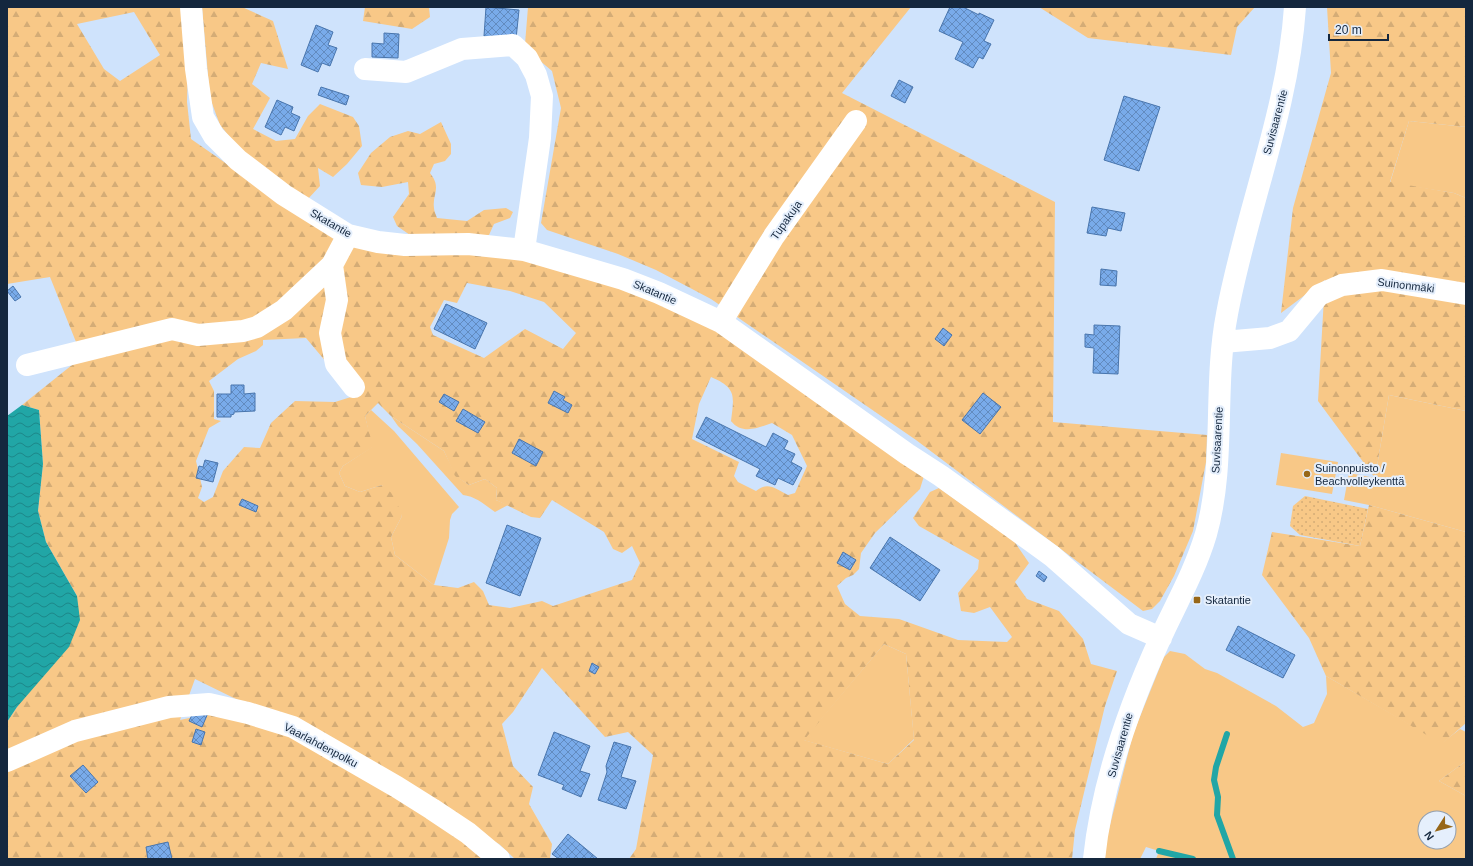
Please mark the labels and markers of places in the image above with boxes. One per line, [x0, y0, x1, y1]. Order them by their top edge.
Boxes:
place label: Suinonpuisto / Beachvolleykenttä [1315, 462, 1405, 487]
marker: Suinonpuisto / Beachvolleykenttä [1302, 469, 1312, 479]
place label: Skatantie [1205, 594, 1251, 606]
marker: Skatantie [1192, 595, 1202, 605]

